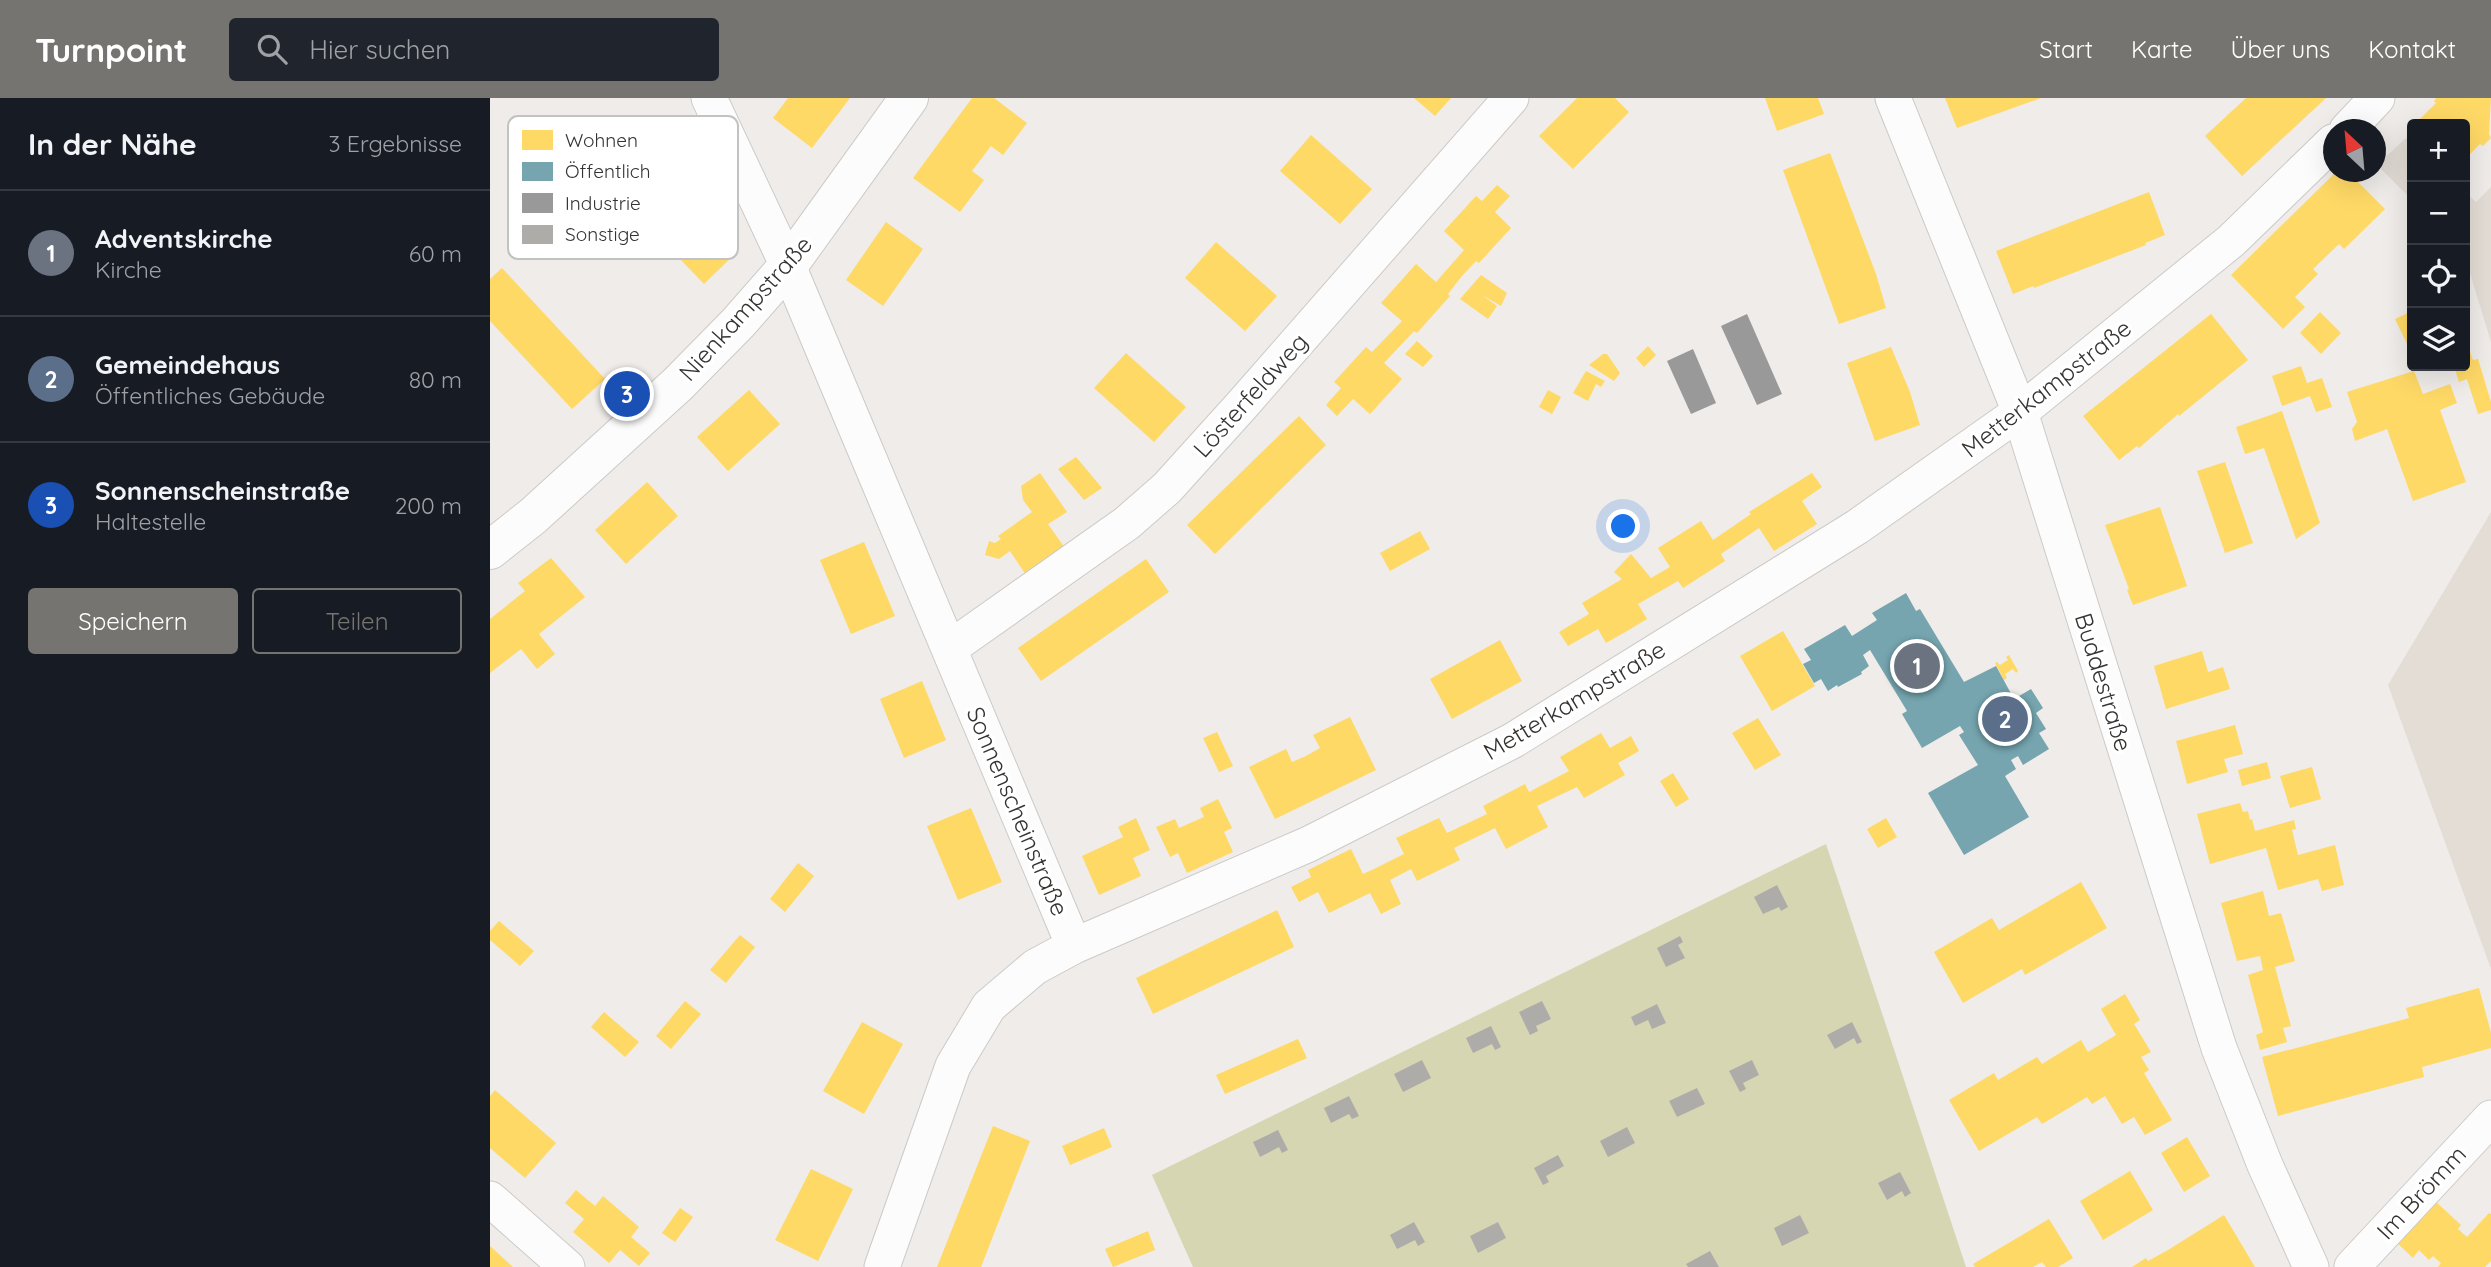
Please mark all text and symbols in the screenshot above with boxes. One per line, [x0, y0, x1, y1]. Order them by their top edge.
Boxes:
search box [229, 18, 719, 81]
text: Turnpoint [35, 29, 187, 70]
icon: search [253, 30, 291, 68]
text: Hier suchen [309, 33, 450, 66]
text: Start [2039, 34, 2093, 64]
text: Karte [2131, 34, 2192, 64]
text: Über uns [2230, 34, 2330, 64]
text: Kontakt [2368, 34, 2456, 64]
legend [508, 116, 738, 259]
north arrow [2323, 119, 2386, 182]
map controls [2407, 119, 2470, 371]
button: + [2407, 119, 2470, 182]
text: In der Nähe [28, 125, 197, 163]
text: Wohnen [565, 128, 638, 152]
text: 3 Ergebnisse [328, 129, 462, 158]
text: Öffentlich [565, 159, 650, 183]
button: − [2407, 182, 2470, 245]
text: Industrie [565, 191, 641, 215]
text: Adventskirche [95, 222, 273, 255]
text: Sonstige [565, 222, 640, 246]
street label: Nienkampstraße [672, 229, 818, 387]
text: 1 [47, 239, 55, 268]
text: 60 m [409, 239, 462, 268]
button: locate [2407, 245, 2470, 308]
text: Kirche [95, 255, 162, 284]
button: layers [2407, 308, 2470, 371]
street label: Metterkampstraße [1955, 312, 2137, 464]
street label: Lösterfeldweg [1186, 327, 1314, 463]
text: Gemeindehaus [95, 348, 280, 381]
text: 2 [44, 365, 58, 394]
text: 80 m [409, 365, 462, 394]
pin: 3 [604, 368, 650, 420]
text: Öffentliches Gebäude [95, 381, 325, 410]
text: Sonnenscheinstraße [95, 474, 350, 507]
text: 3 [45, 491, 57, 520]
text: 200 m [395, 491, 462, 520]
text: Haltestelle [95, 507, 206, 536]
your location [1606, 509, 1640, 543]
button: Speichern [28, 588, 238, 654]
button: Teilen [252, 588, 462, 654]
street label: Buddestraße [2069, 609, 2139, 755]
street label: Metterkampstraße [1478, 634, 1670, 766]
pin: 1 [1894, 640, 1940, 692]
pin: 2 [1982, 693, 2028, 745]
street label: Sonnenscheinstraße [960, 702, 1076, 920]
street label: Im Brömm [2370, 1139, 2472, 1245]

